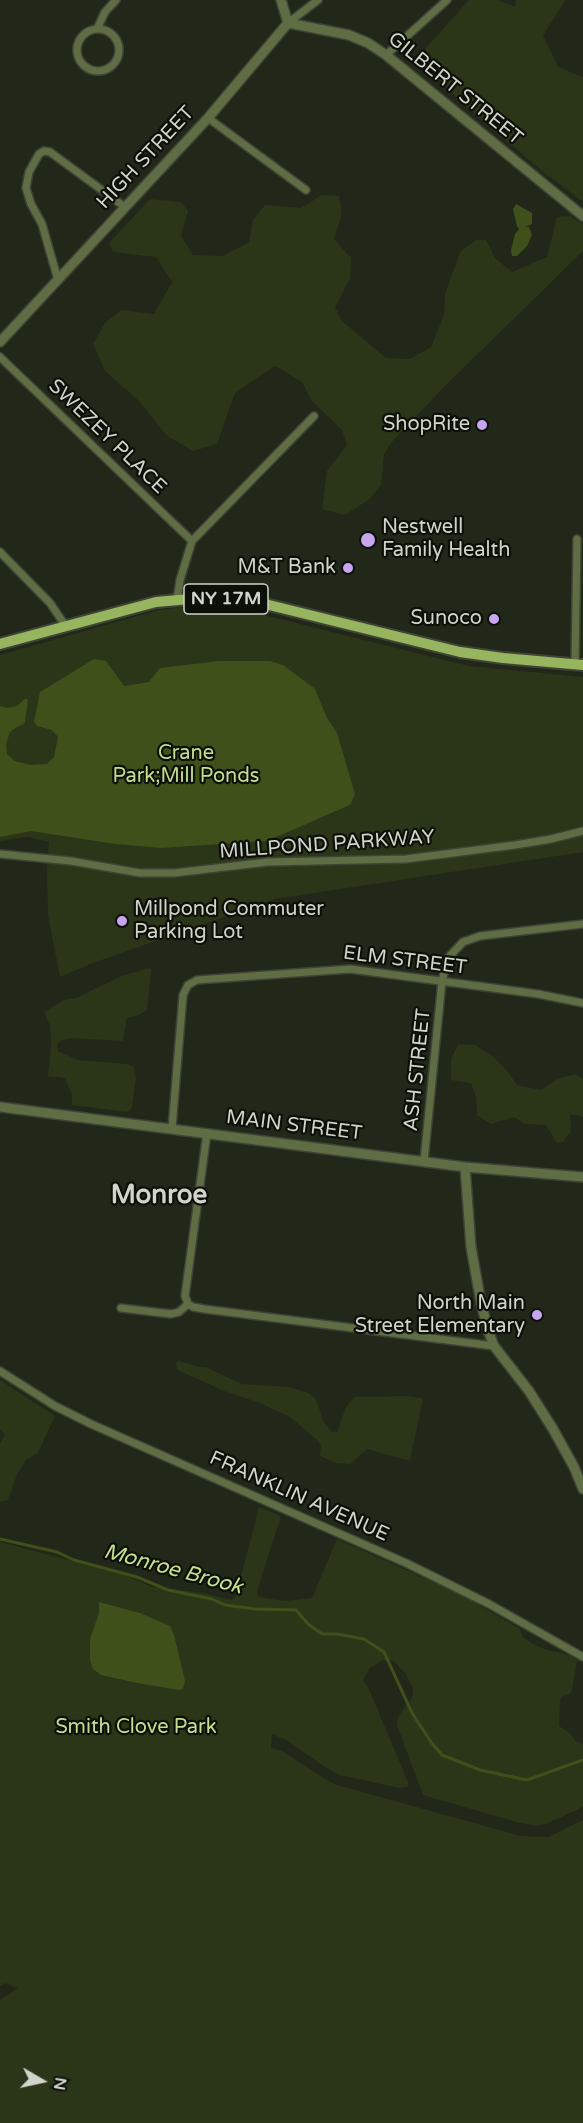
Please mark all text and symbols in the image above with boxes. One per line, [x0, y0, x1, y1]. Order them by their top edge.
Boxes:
street label: GILBERT STREET [383, 27, 527, 151]
street label: HIGH STREET [92, 102, 200, 214]
street label: SWEZEY PLACE [43, 375, 171, 499]
place label: ShopRite [383, 413, 470, 437]
marker: ShopRite [475, 418, 489, 432]
place label: Nestwell Family Health [382, 516, 510, 563]
marker: Nestwell Family Health [359, 531, 377, 549]
place label: M&T Bank [237, 556, 336, 580]
marker: M&T Bank [341, 561, 355, 575]
road number: NY 17M [184, 584, 268, 614]
place label: Sunoco [411, 607, 482, 631]
marker: Sunoco [487, 612, 501, 626]
park label: Crane Park;Mill Ponds [113, 742, 259, 789]
street label: MILLPOND PARKWAY [218, 826, 436, 864]
place label: Millpond Commuter Parking Lot [134, 898, 324, 945]
marker: Millpond Commuter Parking Lot [115, 914, 129, 928]
street label: ELM STREET [342, 942, 468, 980]
street label: ASH STREET [400, 1007, 436, 1133]
street label: MAIN STREET [225, 1106, 363, 1146]
district label: Monroe [111, 1180, 207, 1212]
place label: North Main Street Elementary [355, 1292, 525, 1339]
marker: North Main Street Elementary [530, 1308, 544, 1322]
street label: FRANKLIN AVENUE [206, 1447, 392, 1547]
water label: Monroe Brook [101, 1539, 245, 1601]
park label: Smith Clove Park [55, 1716, 217, 1740]
north arrow [12, 2051, 72, 2111]
text: N [49, 2076, 71, 2092]

